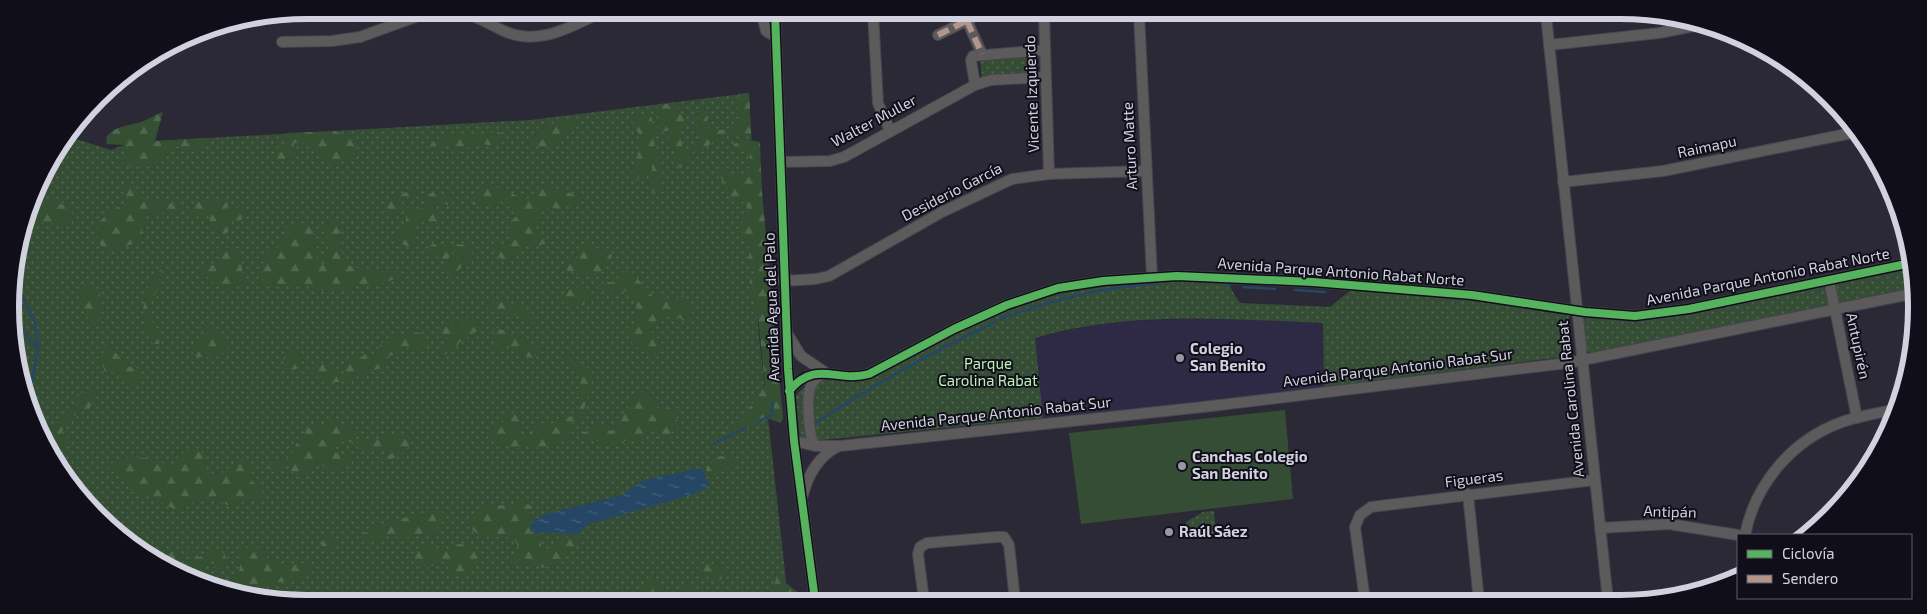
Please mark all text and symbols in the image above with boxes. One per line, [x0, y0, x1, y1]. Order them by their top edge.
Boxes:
street label: Vicente Izquierdo [1020, 35, 1042, 153]
street label: Walter Muller [828, 90, 919, 150]
street label: Arturo Matte [1118, 102, 1140, 191]
street label: Raimapu [1676, 131, 1738, 161]
street label: Desiderio García [898, 158, 1005, 224]
street label: Avenida Agua del Palo [759, 232, 783, 382]
street label: Avenida Parque Antonio Rabat Norte [1645, 244, 1891, 308]
street label: Avenida Parque Antonio Rabat Norte [1217, 253, 1465, 289]
street label: Antupirén [1843, 311, 1875, 381]
street label: Avenida Carolina Rabat [1553, 320, 1587, 478]
place label: Colegio San Benito [1190, 339, 1266, 374]
street label: Avenida Parque Antonio Rabat Sur [1282, 344, 1514, 390]
marker: Colegio San Benito [1174, 352, 1186, 364]
park label: Parque Carolina Rabat [938, 354, 1038, 389]
street label: Avenida Parque Antonio Rabat Sur [880, 392, 1112, 434]
place label: Canchas Colegio San Benito [1192, 447, 1308, 482]
marker: Canchas Colegio San Benito [1176, 460, 1188, 472]
street label: Figueras [1444, 466, 1504, 491]
street label: Antipán [1643, 501, 1697, 521]
place label: Raúl Sáez [1179, 522, 1248, 540]
marker: Raúl Sáez [1163, 526, 1175, 538]
legend [1737, 534, 1912, 599]
text: Ciclovía [1782, 544, 1834, 562]
text: Sendero [1782, 569, 1838, 587]

